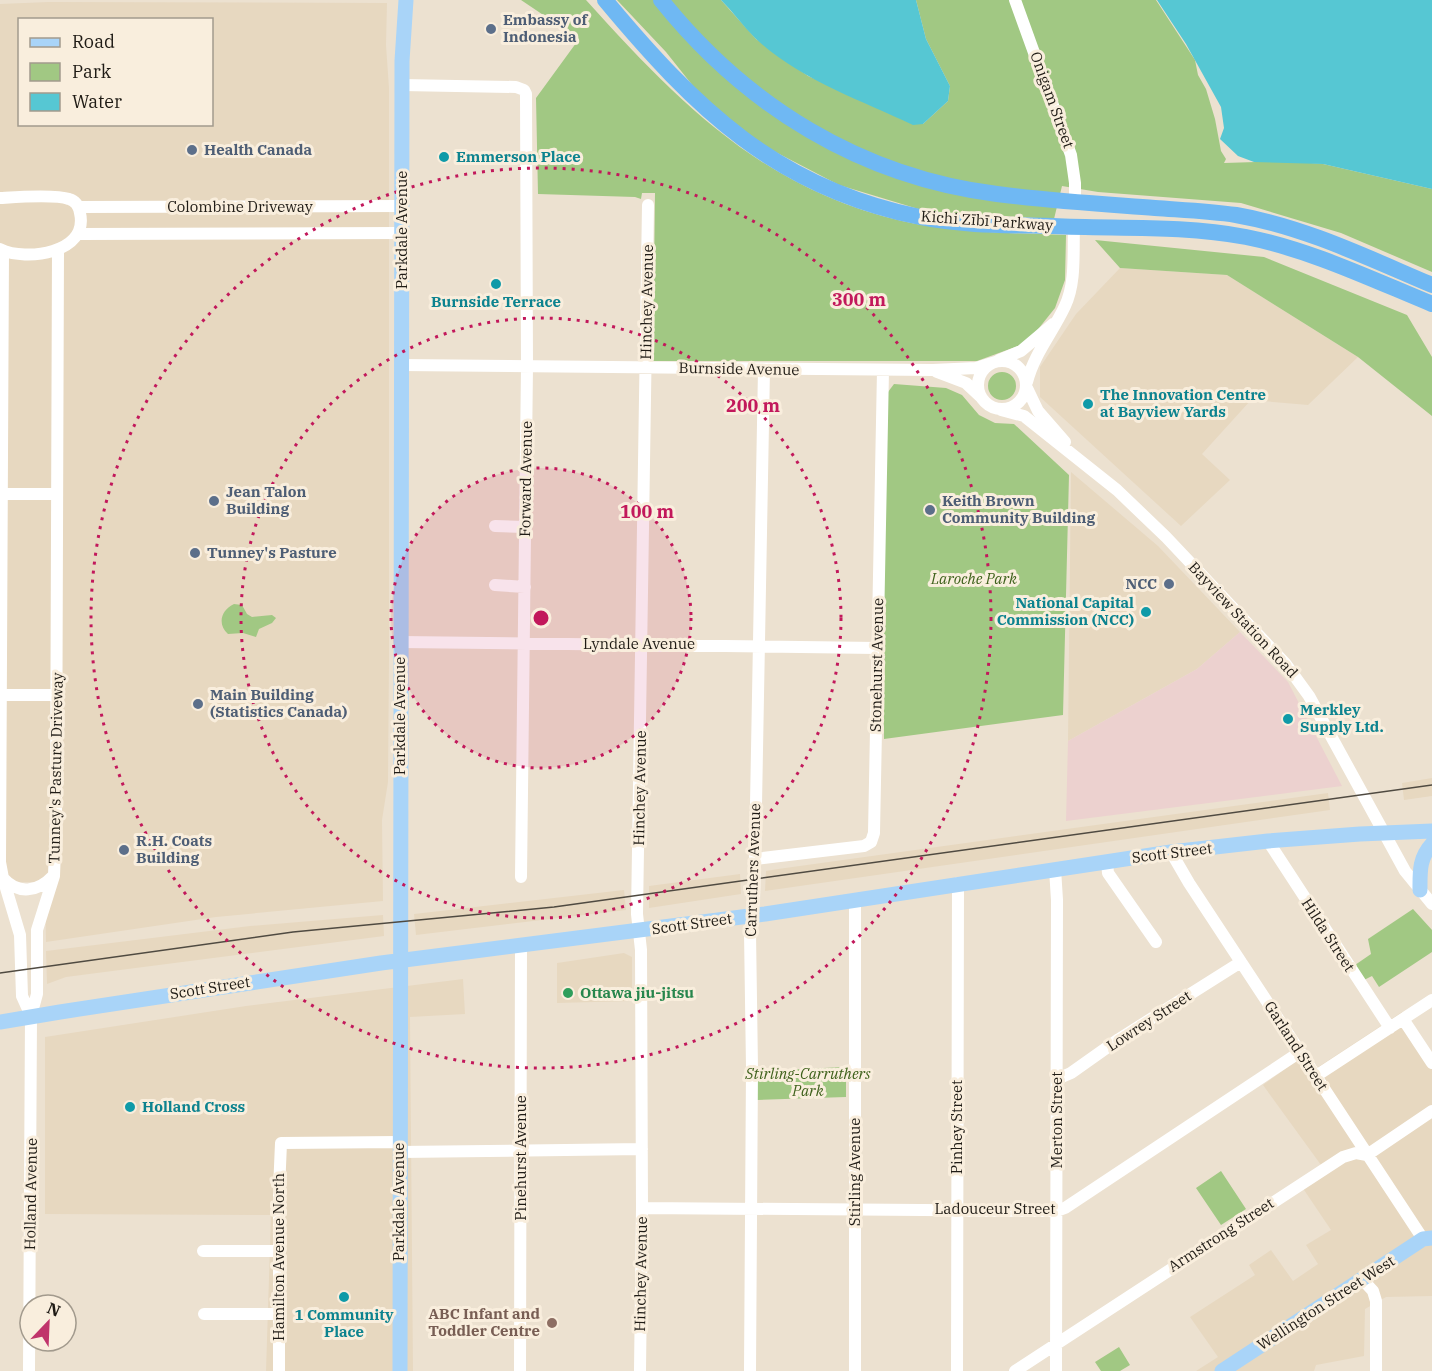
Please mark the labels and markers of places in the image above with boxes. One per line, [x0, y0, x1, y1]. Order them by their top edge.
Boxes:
place label: Embassy of Indonesia [503, 10, 588, 46]
marker: Embassy of Indonesia [484, 22, 498, 36]
place label: Health Canada [204, 140, 312, 159]
marker: Health Canada [185, 143, 199, 157]
place label: Emmerson Place [456, 147, 581, 166]
marker: Emmerson Place [437, 150, 451, 164]
marker: Burnside Terrace [489, 277, 503, 291]
place label: Burnside Terrace [431, 292, 561, 311]
place label: The Innovation Centre at Bayview Yards [1100, 385, 1266, 421]
marker: The Innovation Centre at Bayview Yards [1081, 397, 1095, 411]
place label: Jean Talon Building [226, 482, 306, 518]
place label: Keith Brown Community Building [942, 491, 1096, 527]
marker: Jean Talon Building [207, 494, 221, 508]
marker: Keith Brown Community Building [923, 503, 937, 517]
place label: Tunney's Pasture [207, 543, 337, 562]
marker: Tunney's Pasture [188, 546, 202, 560]
place label: NCC [1125, 574, 1157, 593]
marker: NCC [1162, 577, 1176, 591]
place label: National Capital Commission (NCC) [997, 593, 1134, 629]
marker: National Capital Commission (NCC) [1139, 605, 1153, 619]
centre of rings [531, 608, 551, 628]
place label: Main Building (Statistics Canada) [210, 685, 347, 721]
marker: Main Building (Statistics Canada) [191, 697, 205, 711]
place label: Merkley Supply Ltd. [1300, 700, 1384, 736]
marker: Merkley Supply Ltd. [1281, 712, 1295, 726]
place label: R.H. Coats Building [136, 831, 212, 867]
marker: R.H. Coats Building [117, 843, 131, 857]
place label: Ottawa jiu-jitsu [580, 983, 694, 1002]
marker: Ottawa jiu-jitsu [561, 986, 575, 1000]
place label: Holland Cross [142, 1097, 245, 1116]
marker: Holland Cross [123, 1100, 137, 1114]
marker: 1 Community Place [337, 1290, 351, 1304]
place label: ABC Infant and Toddler Centre [428, 1304, 541, 1340]
place label: 1 Community Place [294, 1305, 394, 1341]
marker: ABC Infant and Toddler Centre [545, 1316, 559, 1330]

